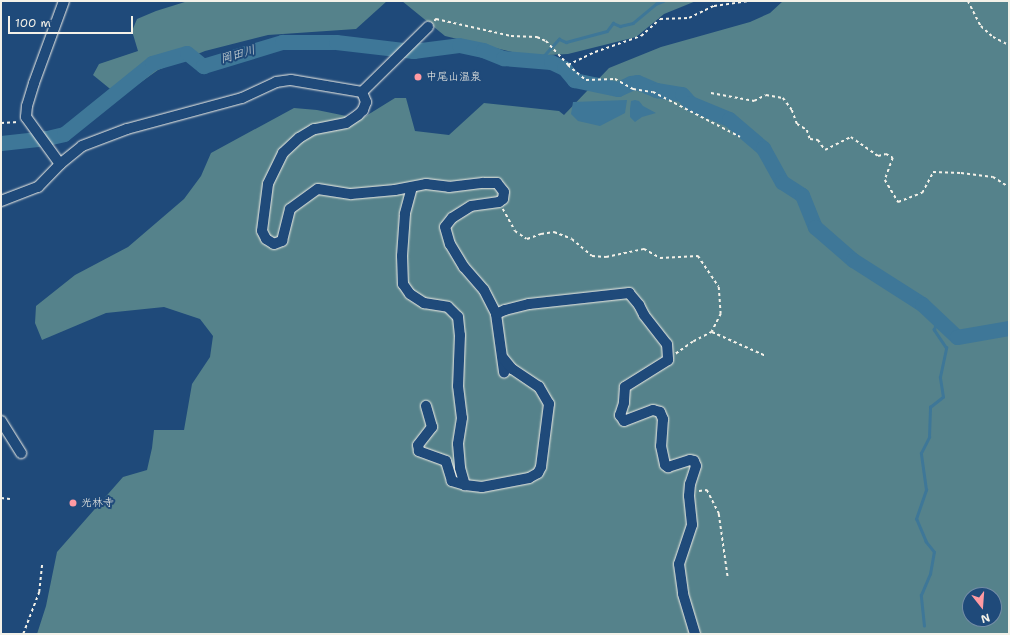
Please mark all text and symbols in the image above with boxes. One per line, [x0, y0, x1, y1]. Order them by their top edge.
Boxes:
scale bar [10, 8, 135, 34]
text: 100 m [15, 15, 51, 31]
water label: 岡田川 [219, 43, 257, 67]
place label: 中尾山温泉 [426, 70, 481, 84]
marker: 中尾山温泉 [413, 72, 423, 82]
place label: 光林寺 [81, 496, 114, 510]
marker: 光林寺 [68, 498, 78, 508]
north arrow [962, 587, 1002, 627]
text: N [979, 610, 992, 626]

